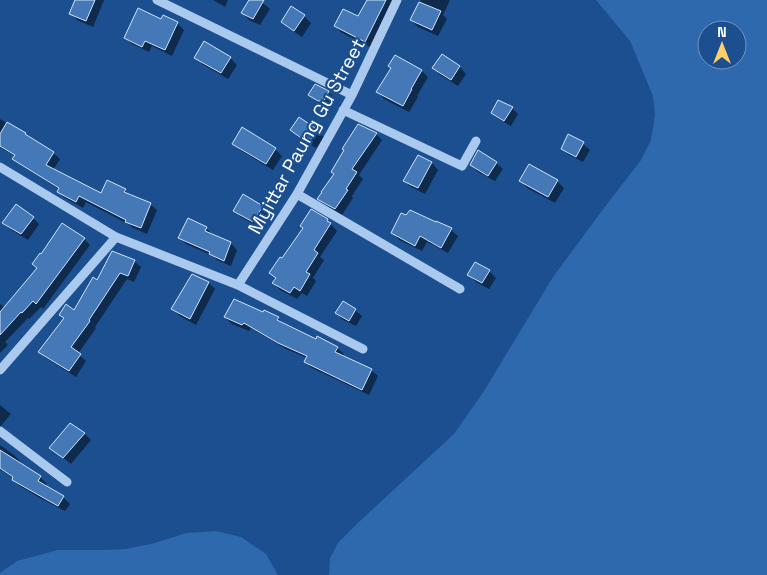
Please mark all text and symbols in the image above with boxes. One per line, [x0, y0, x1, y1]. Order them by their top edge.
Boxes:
north arrow [697, 20, 747, 70]
text: N [717, 23, 727, 41]
street label: Myittar Paung Gu Street [242, 34, 371, 238]

